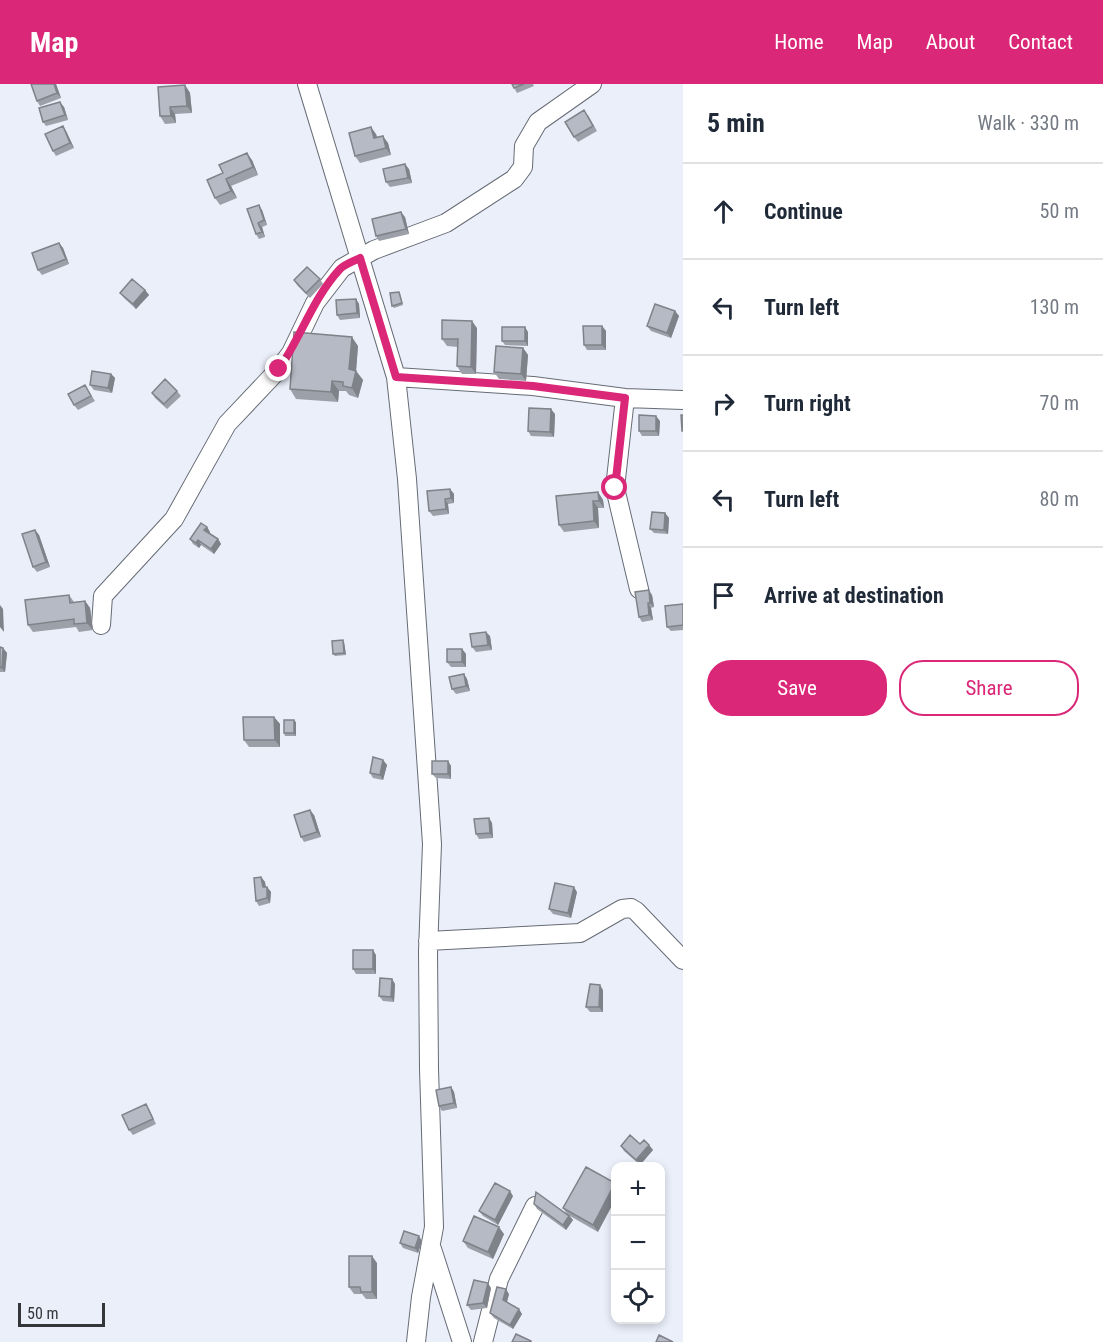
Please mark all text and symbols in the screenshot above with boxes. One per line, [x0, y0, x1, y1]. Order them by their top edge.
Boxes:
text: Map [30, 26, 78, 59]
text: Home [774, 30, 824, 54]
text: Map [857, 30, 893, 54]
text: About [926, 30, 975, 54]
text: Contact [1008, 30, 1073, 54]
text: 5 min [707, 108, 765, 138]
text: Walk · 330 m [978, 111, 1079, 135]
icon: ahead [707, 195, 740, 228]
text: Continue [764, 199, 843, 224]
text: 50 m [1040, 199, 1079, 223]
icon: left [707, 291, 740, 324]
text: Turn left [764, 295, 839, 320]
text: 130 m [1030, 295, 1079, 319]
route end [265, 355, 291, 381]
icon: right [707, 387, 740, 420]
text: Turn right [764, 391, 851, 416]
text: 70 m [1040, 391, 1079, 415]
route start [601, 474, 627, 500]
icon: left [707, 483, 740, 516]
text: Turn left [764, 487, 839, 512]
text: 80 m [1040, 487, 1079, 511]
icon: arrive [707, 579, 740, 612]
text: Arrive at destination [764, 583, 944, 608]
button: Save [707, 660, 887, 716]
button: Share [899, 660, 1079, 716]
map controls [611, 1162, 665, 1324]
button: + [611, 1162, 665, 1216]
button: − [611, 1216, 665, 1270]
button: locate [611, 1270, 665, 1324]
scale bar [18, 1300, 105, 1328]
text: 50 m [27, 1304, 59, 1323]

